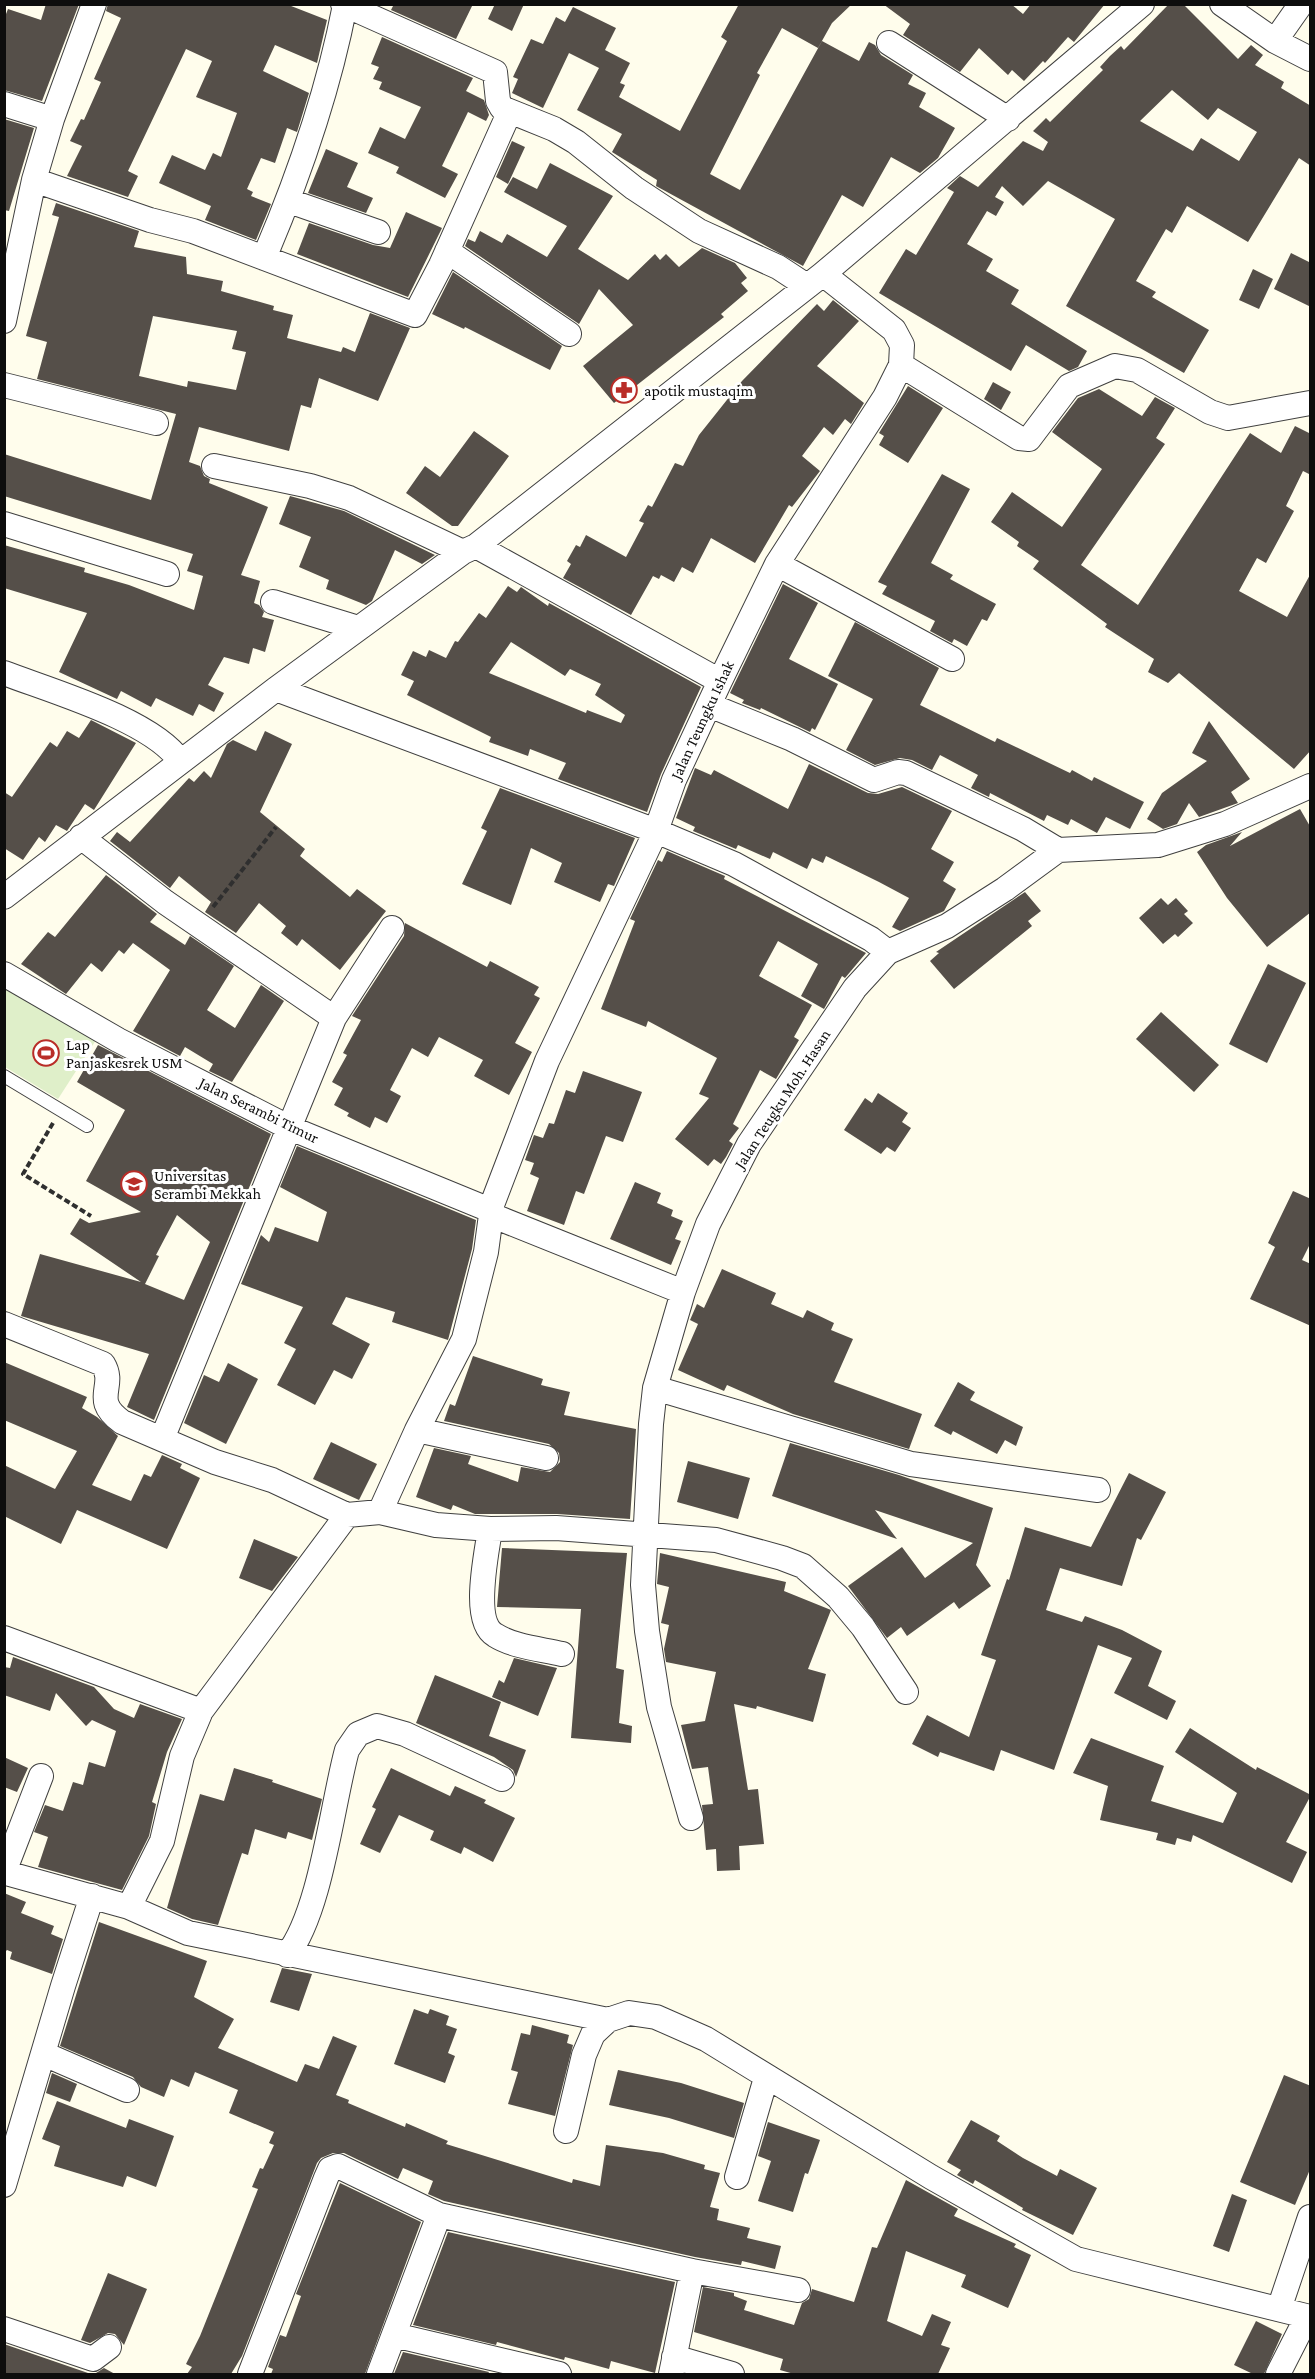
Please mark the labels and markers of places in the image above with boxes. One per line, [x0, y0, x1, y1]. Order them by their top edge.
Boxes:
pharmacy icon: apotik mustaqim [609, 375, 639, 405]
place label: apotik mustaqim [644, 382, 753, 400]
place label: Lap Panjaskesrek USM [66, 1036, 182, 1072]
sports icon: Lap Panjaskesrek USM [31, 1038, 61, 1068]
place label: Universitas Serambi Mekkah [154, 1167, 261, 1202]
school or university icon: Universitas Serambi Mekkah [119, 1169, 149, 1199]

